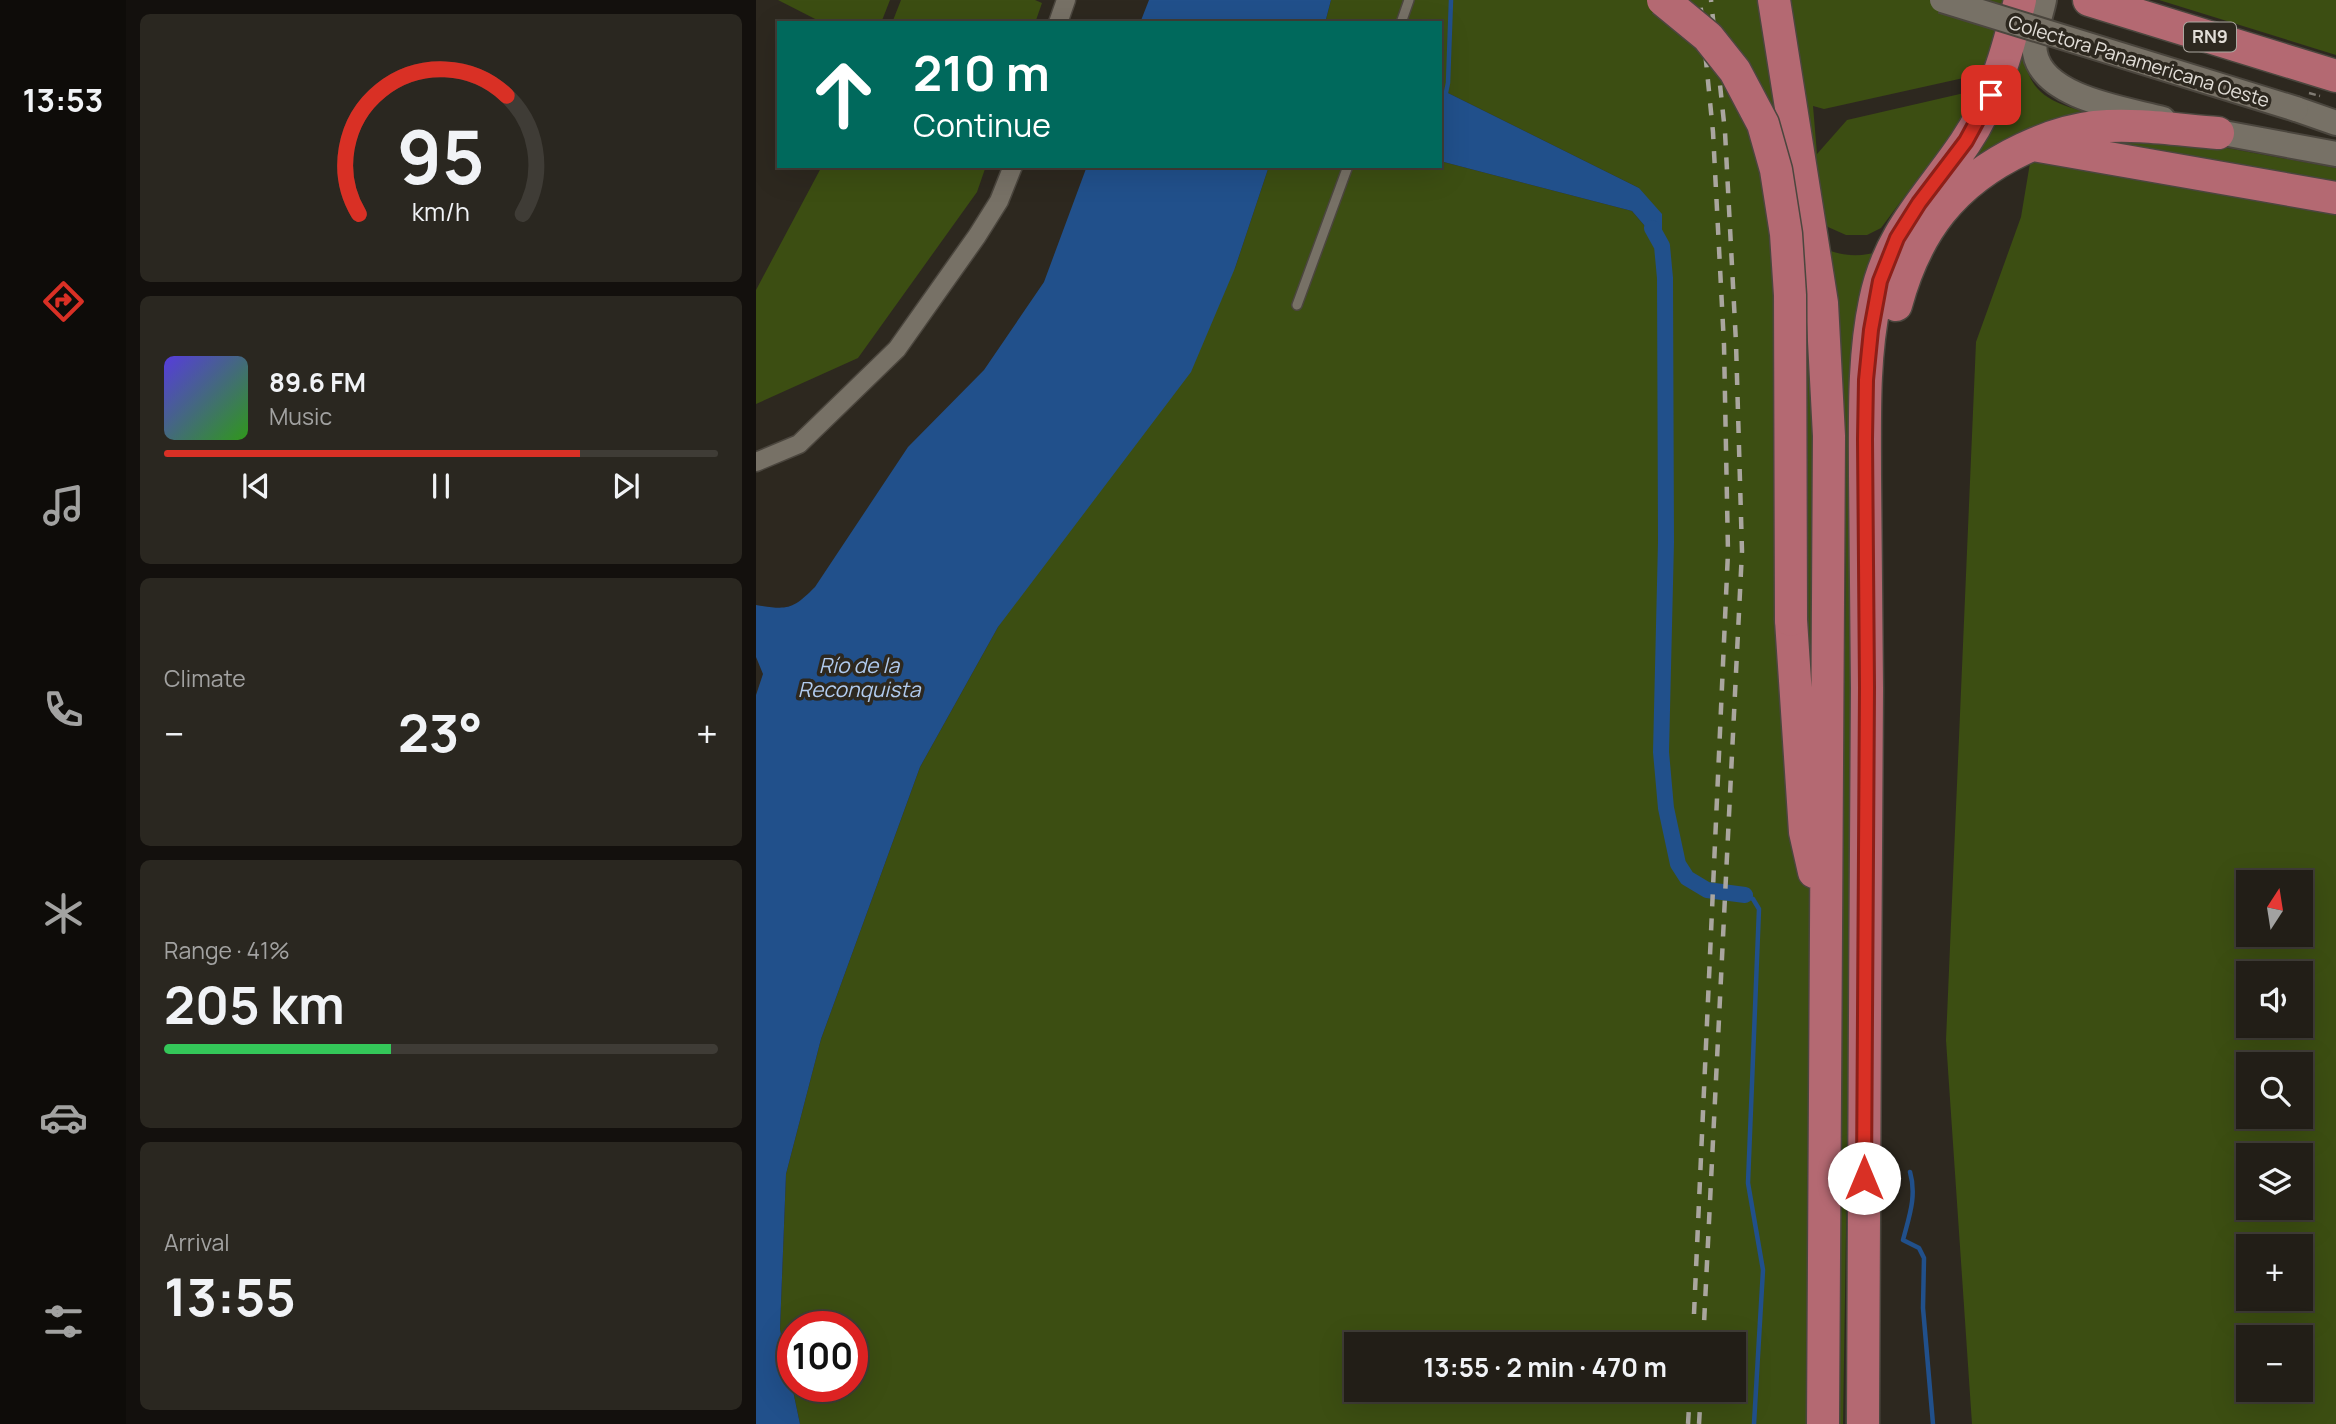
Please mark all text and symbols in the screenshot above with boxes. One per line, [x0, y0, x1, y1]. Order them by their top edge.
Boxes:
street label: Colectora Panamericana Oeste [2005, 9, 2273, 113]
road number: RN9 [2184, 22, 2236, 52]
text: 210 m [913, 39, 1050, 106]
icon: ahead [798, 49, 889, 140]
pin [1961, 65, 2021, 125]
icon: arrive [1972, 76, 2010, 114]
text: 13:53 [23, 78, 103, 122]
text: Continue [913, 103, 1051, 147]
text: 95 [397, 106, 485, 206]
text: km/h [412, 194, 470, 229]
icon: directions [39, 277, 88, 326]
text: 89.6 FM [269, 364, 366, 400]
text: Music [269, 400, 332, 432]
icon: previous [237, 467, 275, 505]
icon: pause [422, 467, 460, 505]
icon: next [607, 467, 645, 505]
icon: music [39, 481, 88, 530]
water label: Río de la Reconquista [798, 651, 922, 703]
text: Climate [164, 662, 246, 694]
icon: phone [39, 685, 88, 734]
text: 23° [398, 697, 483, 768]
text: − [164, 707, 185, 759]
text: + [696, 707, 718, 759]
north arrow [2236, 870, 2314, 947]
map controls [2236, 870, 2313, 1402]
icon: climate [39, 889, 88, 938]
text: Range · 41% [164, 934, 290, 966]
button: sound [2236, 961, 2313, 1038]
text: 205 km [164, 969, 345, 1040]
button: search [2236, 1052, 2313, 1129]
icon: car [39, 1093, 88, 1142]
position arrow [1827, 1141, 1901, 1215]
button: layers [2236, 1143, 2313, 1220]
text: Arrival [164, 1226, 230, 1258]
button: + [2236, 1234, 2313, 1311]
text: 13:55 [164, 1261, 296, 1332]
icon: filters [39, 1297, 88, 1346]
speed limit sign: 100 [777, 1311, 868, 1402]
button: − [2236, 1325, 2313, 1402]
text: 13:55 · 2 min · 470 m [1423, 1349, 1667, 1385]

